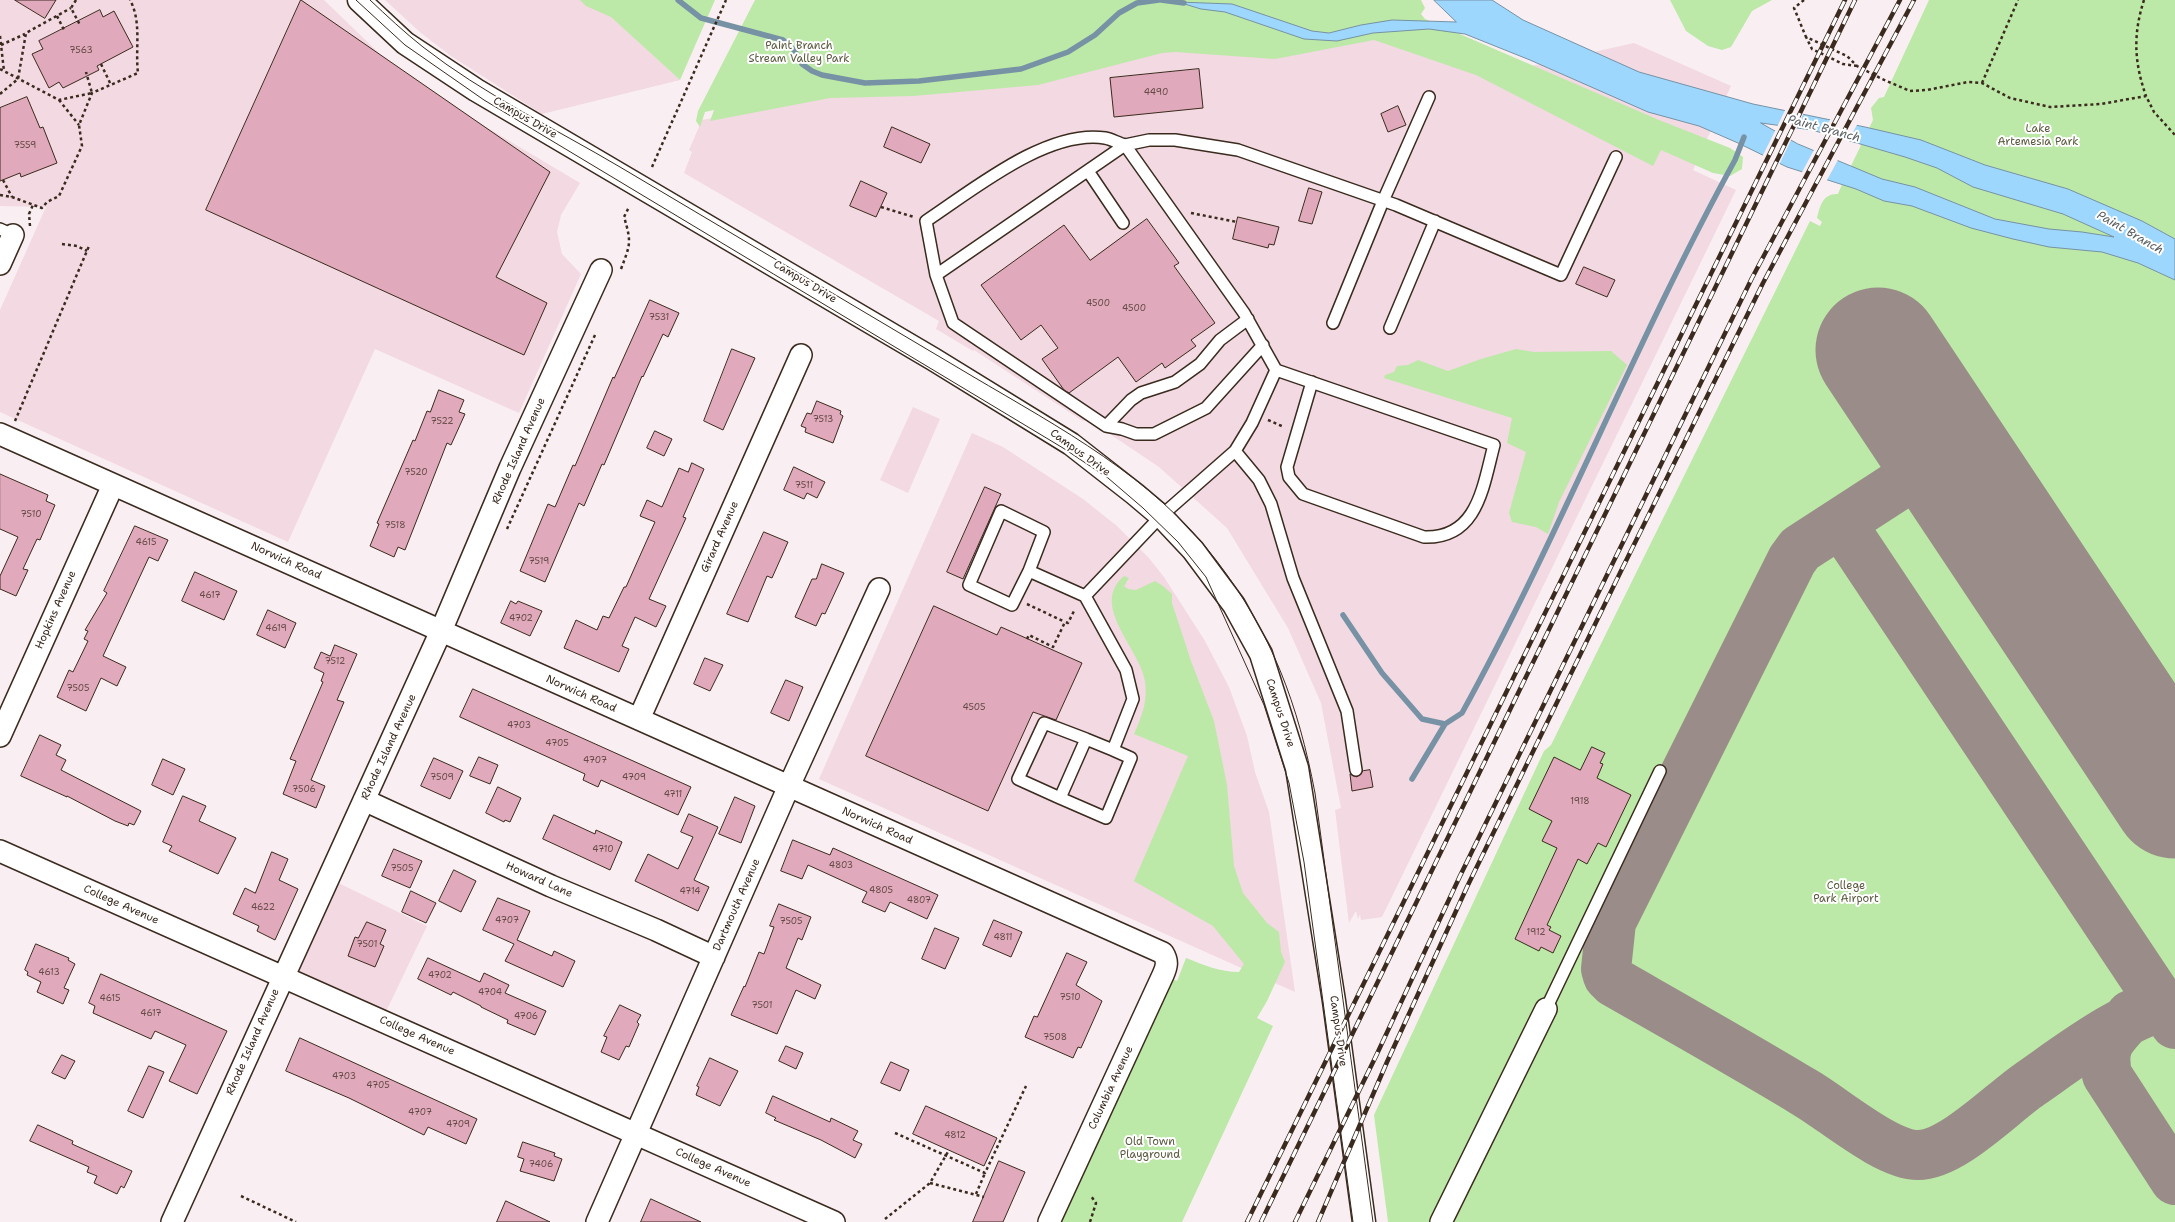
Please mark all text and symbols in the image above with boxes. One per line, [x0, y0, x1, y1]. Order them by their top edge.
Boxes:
park label: Paint Branch Stream Valley Park [748, 39, 850, 65]
house number: 7563 [69, 46, 93, 56]
house number: 4490 [1144, 88, 1168, 98]
street label: Campus Drive [491, 94, 559, 142]
water label: Paint Branch [1786, 112, 1862, 146]
park label: Lake Artemesia Park [1997, 122, 2079, 148]
house number: 7559 [14, 141, 36, 151]
water label: Paint Branch [2094, 208, 2166, 258]
street label: Campus Drive [771, 258, 839, 306]
house number: 4500 [1086, 299, 1110, 309]
house number: 4500 [1122, 304, 1146, 314]
house number: 7531 [649, 313, 669, 323]
street label: Rhode Island Avenue [490, 396, 548, 506]
house number: 7513 [813, 415, 833, 425]
house number: 7522 [430, 417, 454, 427]
street label: Campus Drive [1047, 427, 1113, 479]
house number: 7520 [404, 468, 428, 478]
house number: 7511 [795, 481, 813, 491]
street label: Girard Avenue [698, 499, 742, 575]
house number: 7510 [21, 510, 41, 520]
house number: 7518 [384, 521, 406, 531]
house number: 4615 [136, 538, 156, 548]
street label: Norwich Road [249, 540, 323, 582]
house number: 7519 [529, 557, 549, 567]
street label: Hopkins Avenue [33, 569, 79, 651]
house number: 4617 [199, 591, 221, 601]
house number: 4702 [509, 614, 533, 624]
house number: 4619 [265, 624, 287, 634]
house number: 7512 [325, 657, 345, 667]
street label: Norwich Road [544, 673, 618, 715]
street label: Campus Drive [1263, 677, 1297, 749]
house number: 7505 [66, 684, 90, 694]
street label: Rhode Island Avenue [359, 692, 419, 802]
house number: 4505 [962, 703, 986, 713]
house number: 4703 [507, 721, 531, 731]
house number: 4705 [545, 739, 569, 749]
house number: 4707 [583, 756, 607, 766]
house number: 7509 [430, 773, 454, 783]
house number: 4709 [622, 773, 646, 783]
house number: 7506 [292, 785, 316, 795]
house number: 4711 [664, 790, 682, 800]
house number: 1918 [1570, 797, 1590, 807]
street label: Norwich Road [840, 805, 914, 847]
house number: 4710 [592, 845, 614, 855]
street label: Dartmouth Avenue [711, 857, 763, 953]
street label: Howard Lane [504, 859, 574, 901]
house number: 4803 [829, 861, 853, 871]
house number: 7505 [390, 864, 414, 874]
park label: College Park Airport [1813, 879, 1879, 905]
street label: College Avenue [81, 882, 161, 928]
house number: 4805 [869, 886, 893, 896]
house number: 4714 [679, 887, 701, 897]
house number: 4807 [907, 896, 931, 906]
house number: 4622 [251, 903, 275, 913]
house number: 4707 [495, 916, 519, 926]
house number: 7505 [779, 917, 803, 927]
house number: 1912 [1526, 928, 1546, 938]
house number: 4811 [993, 933, 1013, 943]
house number: 7501 [356, 940, 378, 950]
house number: 4613 [38, 968, 60, 978]
house number: 4702 [428, 971, 452, 981]
street label: Rhode Island Avenue [224, 987, 282, 1097]
house number: 4704 [478, 988, 502, 998]
house number: 7510 [1060, 993, 1080, 1003]
house number: 4615 [100, 994, 120, 1004]
street label: Campus Drive [1326, 995, 1350, 1067]
house number: 7501 [751, 1001, 773, 1011]
house number: 4617 [140, 1009, 162, 1019]
house number: 4706 [514, 1012, 538, 1022]
street label: College Avenue [377, 1013, 457, 1059]
house number: 7508 [1043, 1033, 1067, 1043]
street label: Columbia Avenue [1086, 1044, 1136, 1132]
house number: 4703 [332, 1072, 356, 1082]
house number: 4705 [366, 1081, 390, 1091]
house number: 4707 [408, 1108, 432, 1118]
house number: 4709 [446, 1120, 470, 1130]
house number: 4812 [944, 1131, 966, 1141]
park label: Old Town Playground [1120, 1135, 1180, 1161]
street label: College Avenue [673, 1145, 753, 1191]
house number: 7406 [529, 1160, 553, 1170]

